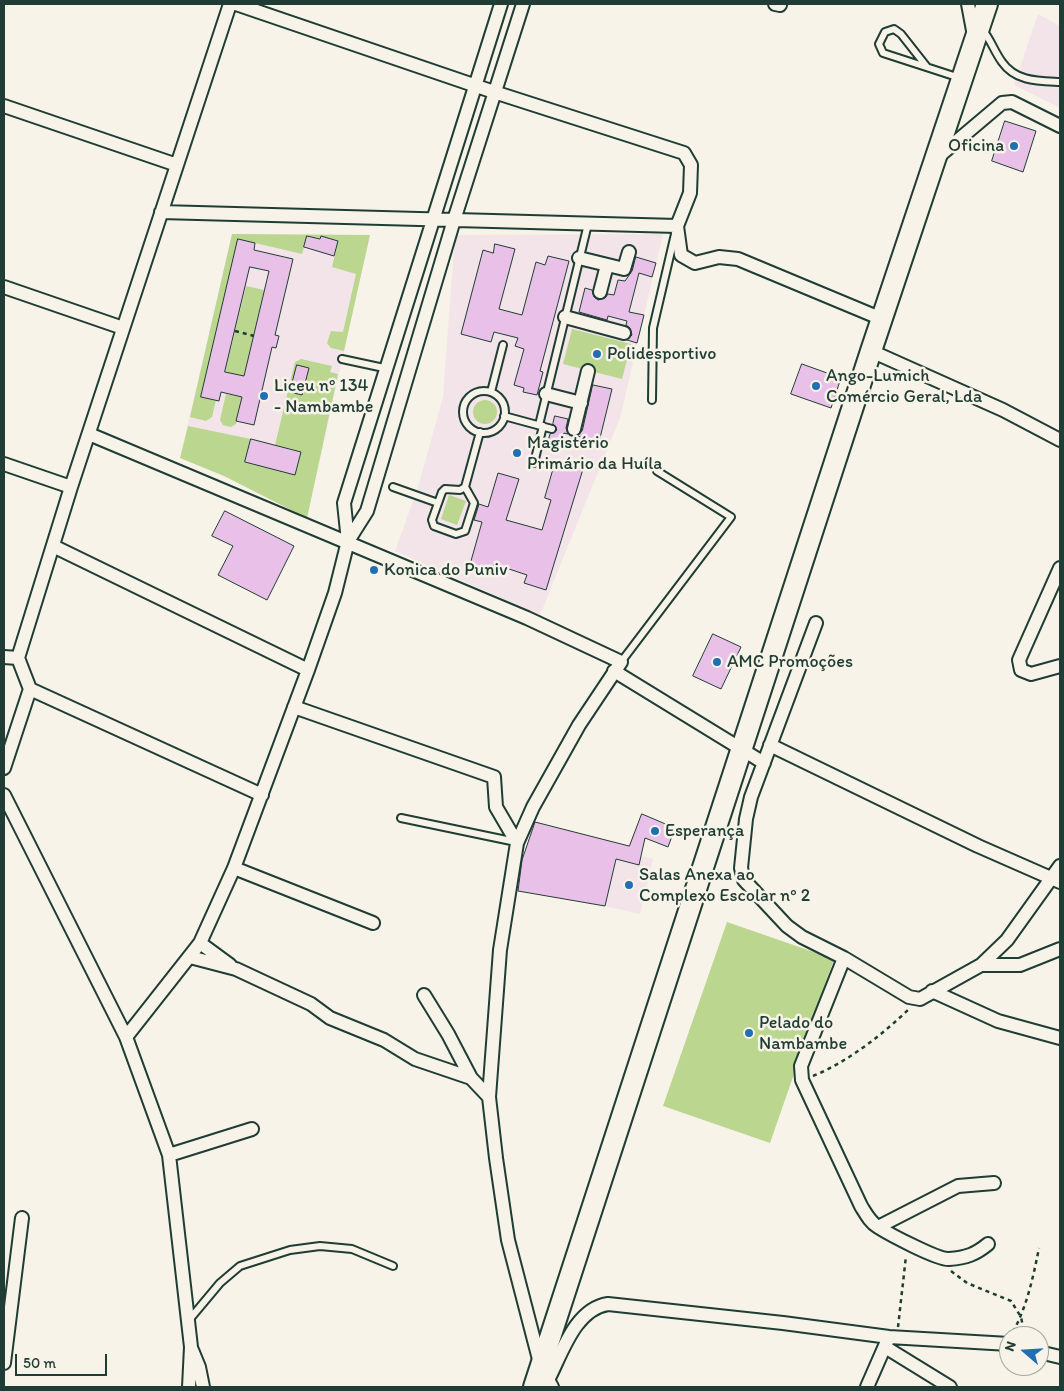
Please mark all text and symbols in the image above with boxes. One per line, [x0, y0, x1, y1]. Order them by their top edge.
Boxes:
place label: Oficina [948, 135, 1004, 157]
marker: Oficina [1008, 140, 1020, 152]
place label: Polidesportivo [607, 343, 716, 365]
marker: Polidesportivo [591, 348, 603, 360]
place label: Ango-Lumich Comércio Geral, Lda [826, 365, 982, 408]
place label: Liceu nº 134 - Nambambe [274, 375, 373, 418]
marker: Ango-Lumich Comércio Geral, Lda [810, 380, 822, 392]
marker: Liceu nº 134 - Nambambe [258, 390, 270, 402]
place label: Magistério Primário da Huíla [527, 432, 662, 474]
marker: Magistério Primário da Huíla [511, 447, 523, 459]
place label: Konica do Puniv [384, 559, 508, 581]
marker: Konica do Puniv [368, 564, 380, 576]
place label: AMC Promoções [727, 651, 853, 673]
marker: AMC Promoções [711, 656, 723, 668]
place label: Esperança [665, 820, 744, 842]
marker: Esperança [649, 825, 661, 837]
place label: Salas Anexa ao Complexo Escolar nº 2 [639, 864, 810, 906]
marker: Salas Anexa ao Complexo Escolar nº 2 [623, 879, 635, 891]
place label: Pelado do Nambambe [759, 1012, 847, 1054]
marker: Pelado do Nambambe [743, 1027, 755, 1039]
north arrow [999, 1326, 1049, 1376]
text: N [1001, 1339, 1020, 1354]
scale bar [18, 1344, 110, 1376]
text: 50 m [23, 1354, 56, 1372]

